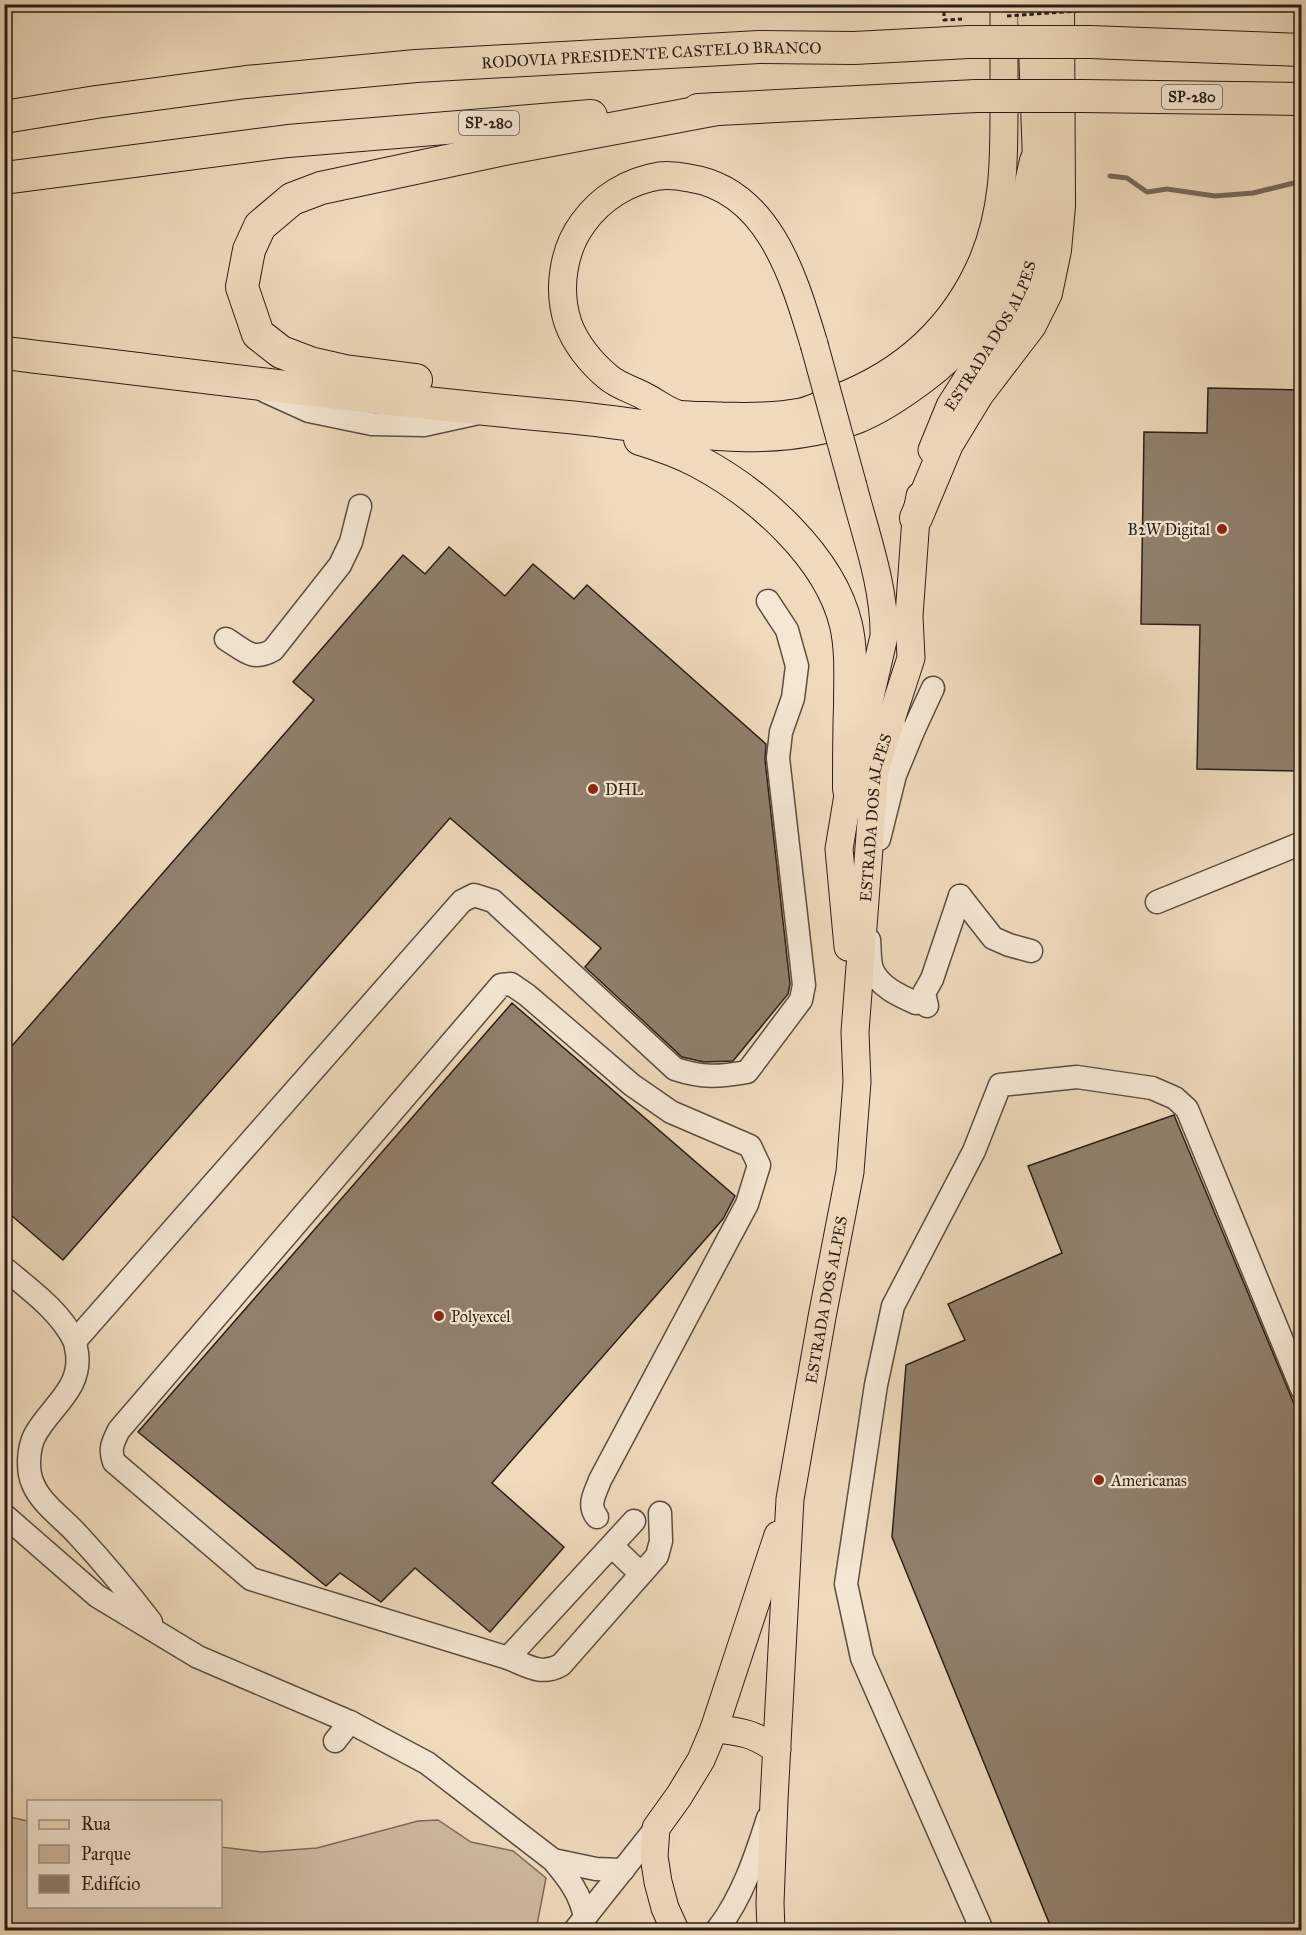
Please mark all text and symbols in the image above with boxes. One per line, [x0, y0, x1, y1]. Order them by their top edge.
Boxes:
street label: RODOVIA PRESIDENTE CASTELO BRANCO [481, 37, 822, 72]
road number: SP-280 [1162, 85, 1222, 109]
road number: SP-280 [459, 111, 519, 135]
street label: ESTRADA DOS ALPES [940, 258, 1039, 414]
place label: B2W Digital [1127, 520, 1211, 540]
marker: B2W Digital [1215, 522, 1229, 536]
street label: ESTRADA DOS ALPES [855, 731, 895, 902]
place label: DHL [605, 780, 643, 799]
marker: DHL [586, 782, 600, 796]
street label: ESTRADA DOS ALPES [801, 1214, 851, 1385]
place label: Polyexcel [451, 1307, 511, 1326]
marker: Polyexcel [432, 1309, 446, 1323]
place label: Americanas [1110, 1471, 1187, 1490]
marker: Americanas [1092, 1473, 1106, 1487]
legend [27, 1800, 222, 1908]
text: Rua [81, 1813, 111, 1835]
text: Parque [81, 1843, 131, 1866]
text: Edifício [81, 1873, 140, 1895]

